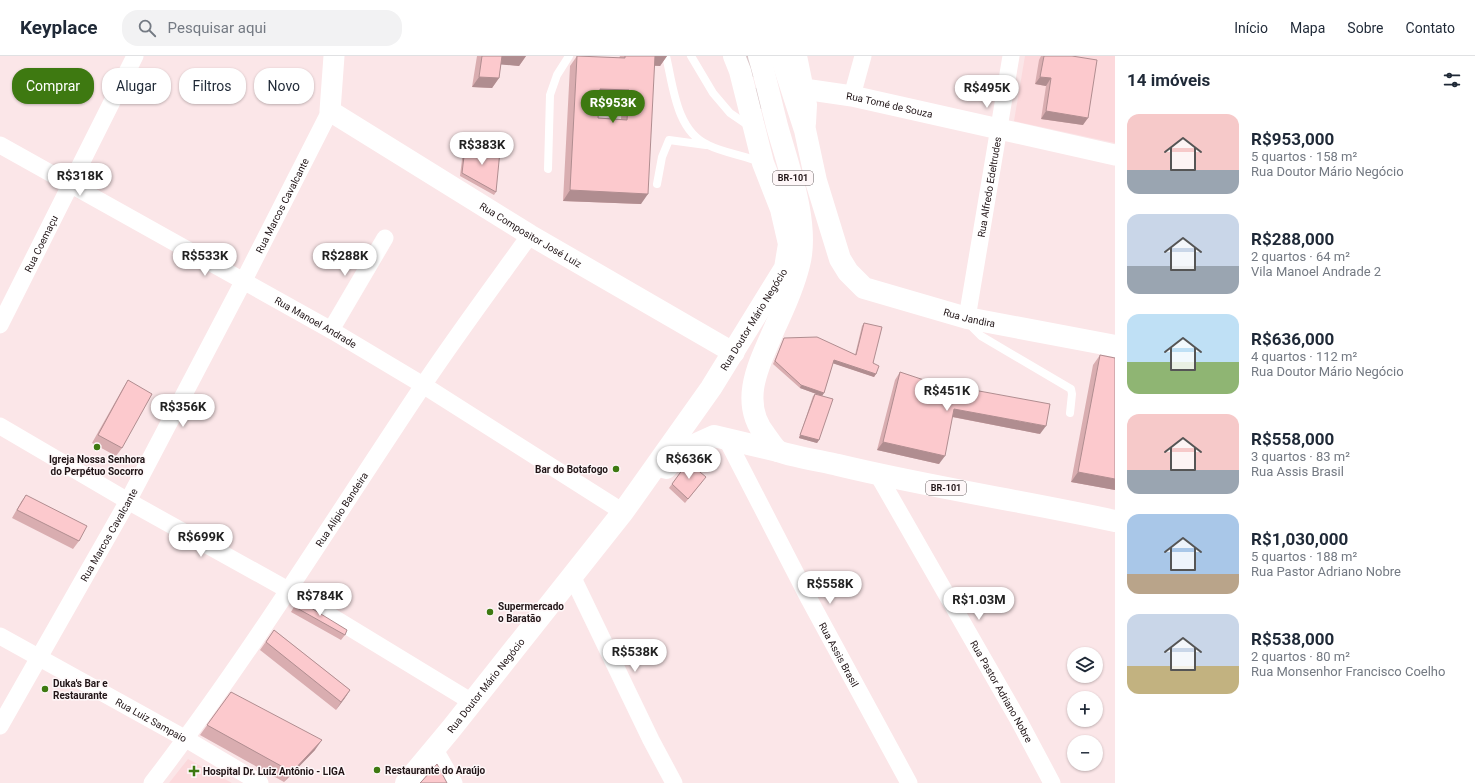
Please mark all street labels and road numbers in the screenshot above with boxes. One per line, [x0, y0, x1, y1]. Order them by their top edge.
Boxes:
street label: Rua Tomé de Souza [846, 90, 934, 119]
street label: Rua Alfredo Edeltrudes [975, 136, 1003, 238]
street label: Rua Marcos Cavalcante [253, 156, 311, 255]
road number: BR-101 [773, 171, 813, 185]
street label: Rua Compositor José Luiz [478, 200, 584, 269]
street label: Rua Coemaçu [22, 213, 60, 274]
street label: Rua Doutor Mário Negócio [718, 266, 789, 372]
street label: Rua Manoel Andrade [273, 294, 359, 350]
street label: Rua Jandira [942, 306, 996, 329]
street label: Rua Alípio Bandeira [313, 470, 370, 549]
road number: BR-101 [926, 481, 966, 495]
street label: Rua Marcos Cavalcante [78, 486, 139, 583]
street label: Rua Assis Brasil [817, 620, 861, 688]
street label: Rua Doutor Mário Negócio [445, 636, 527, 735]
street label: Rua Pastor Adriano Nobre [968, 638, 1035, 744]
street label: Rua Luiz Sampaio [114, 696, 189, 744]

